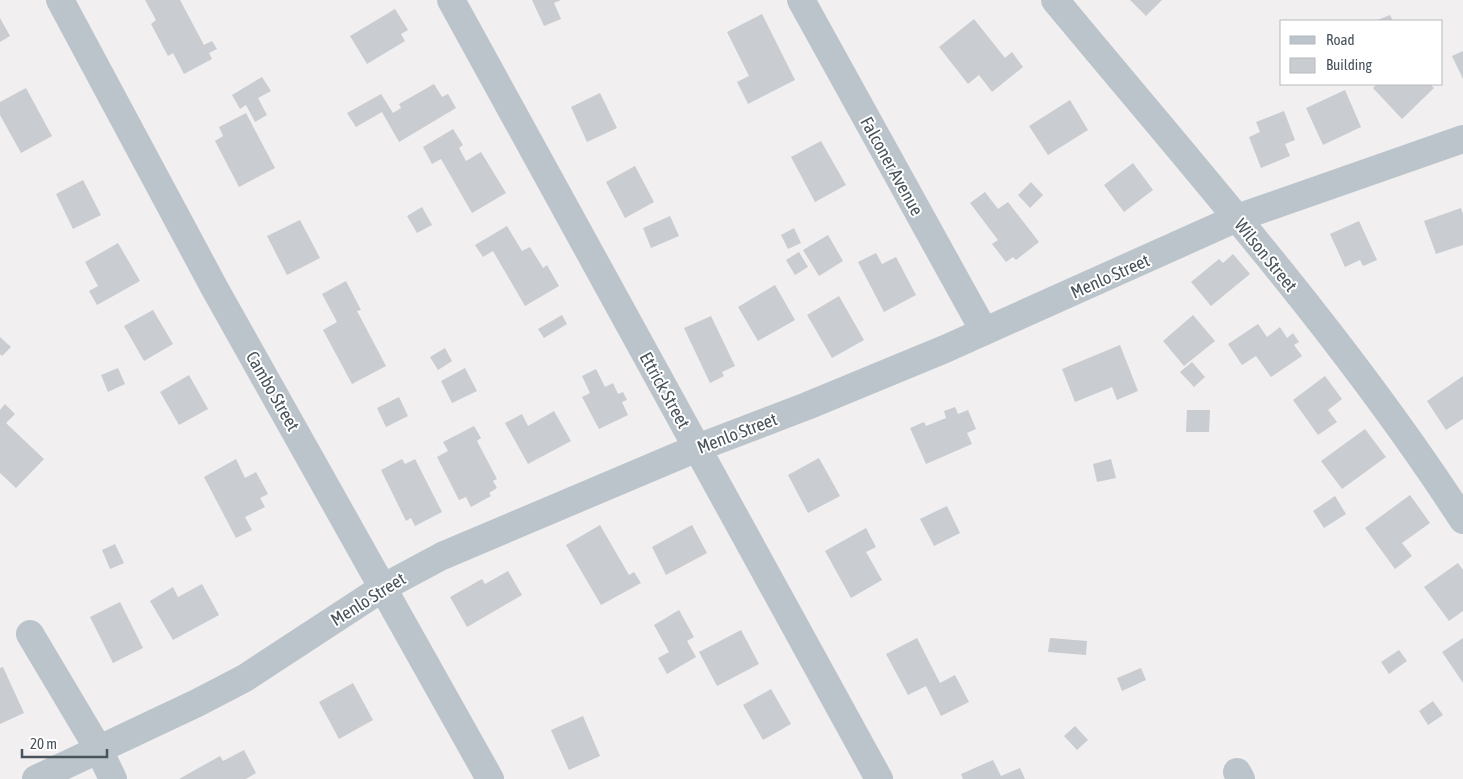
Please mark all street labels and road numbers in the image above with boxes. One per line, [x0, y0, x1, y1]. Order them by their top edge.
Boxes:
street label: Falconer Avenue [856, 113, 928, 219]
street label: Wilson Street [1230, 214, 1302, 296]
street label: Menlo Street [1067, 249, 1153, 303]
street label: Cambo Street [242, 347, 304, 435]
street label: Ettrick Street [635, 348, 695, 432]
street label: Menlo Street [694, 408, 780, 458]
street label: Menlo Street [327, 568, 409, 630]

